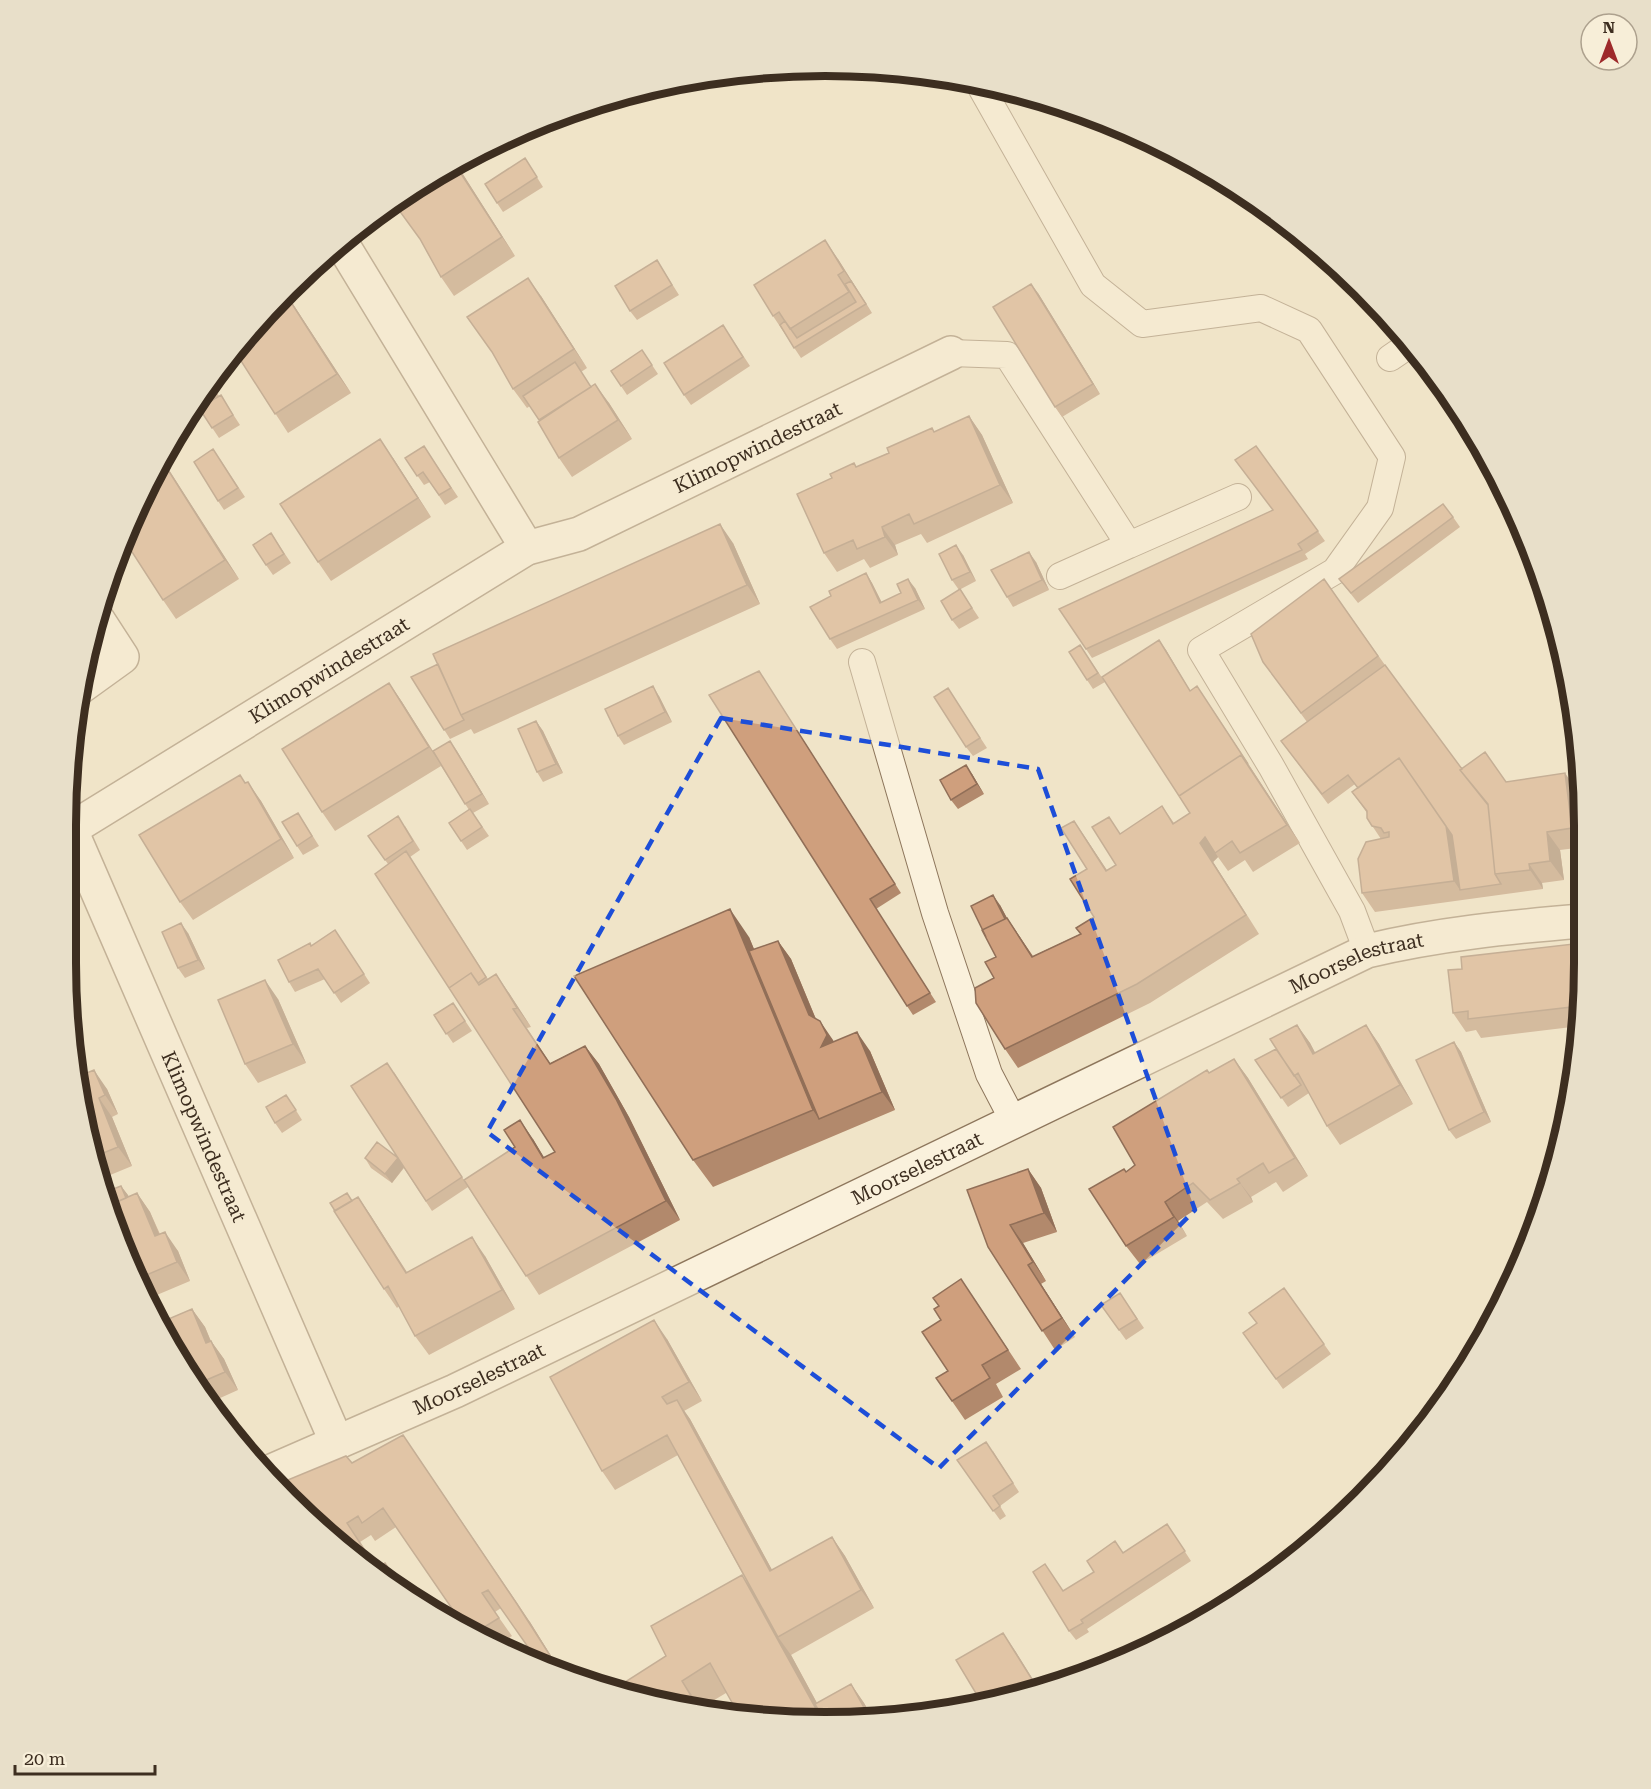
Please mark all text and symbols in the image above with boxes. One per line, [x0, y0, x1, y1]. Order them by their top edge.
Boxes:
north arrow [1579, 12, 1639, 72]
text: N [1603, 18, 1615, 37]
street label: Klimopwindestraat [670, 396, 846, 498]
street label: Klimopwindestraat [244, 611, 414, 728]
street label: Moorselestraat [1285, 928, 1426, 999]
street label: Klimopwindestraat [156, 1047, 252, 1226]
street label: Moorselestraat [847, 1126, 987, 1210]
street label: Moorselestraat [409, 1337, 549, 1420]
scale bar [15, 1738, 154, 1776]
text: 20 m [24, 1748, 65, 1769]

